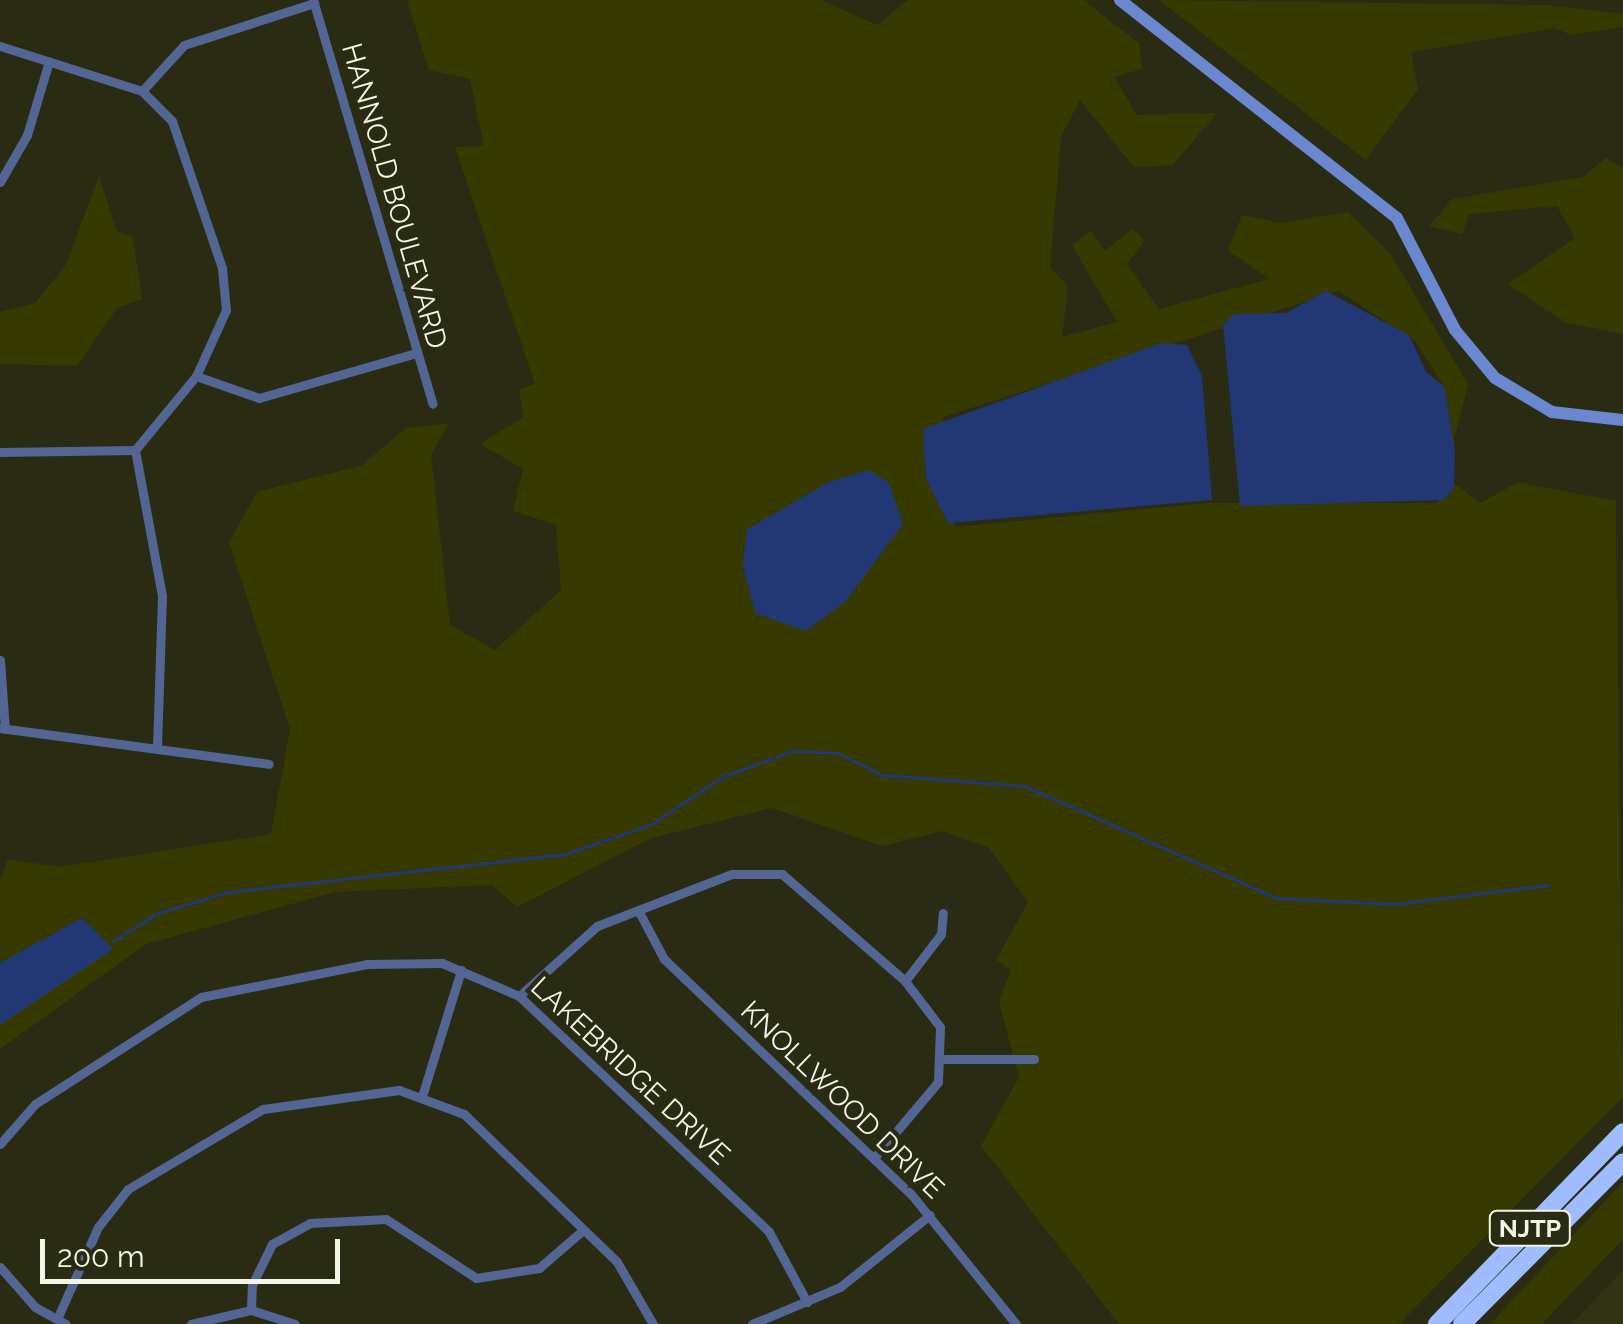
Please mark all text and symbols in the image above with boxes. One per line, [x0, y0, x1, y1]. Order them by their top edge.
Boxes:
street label: HANNOLD BOULEVARD [334, 39, 454, 353]
street label: LAKEBRIDGE DRIVE [524, 970, 736, 1172]
street label: KNOLLWOOD DRIVE [733, 994, 951, 1206]
road number: NJTP [1488, 1208, 1572, 1248]
scale bar [45, 1219, 345, 1281]
text: 200 m [57, 1239, 145, 1274]

